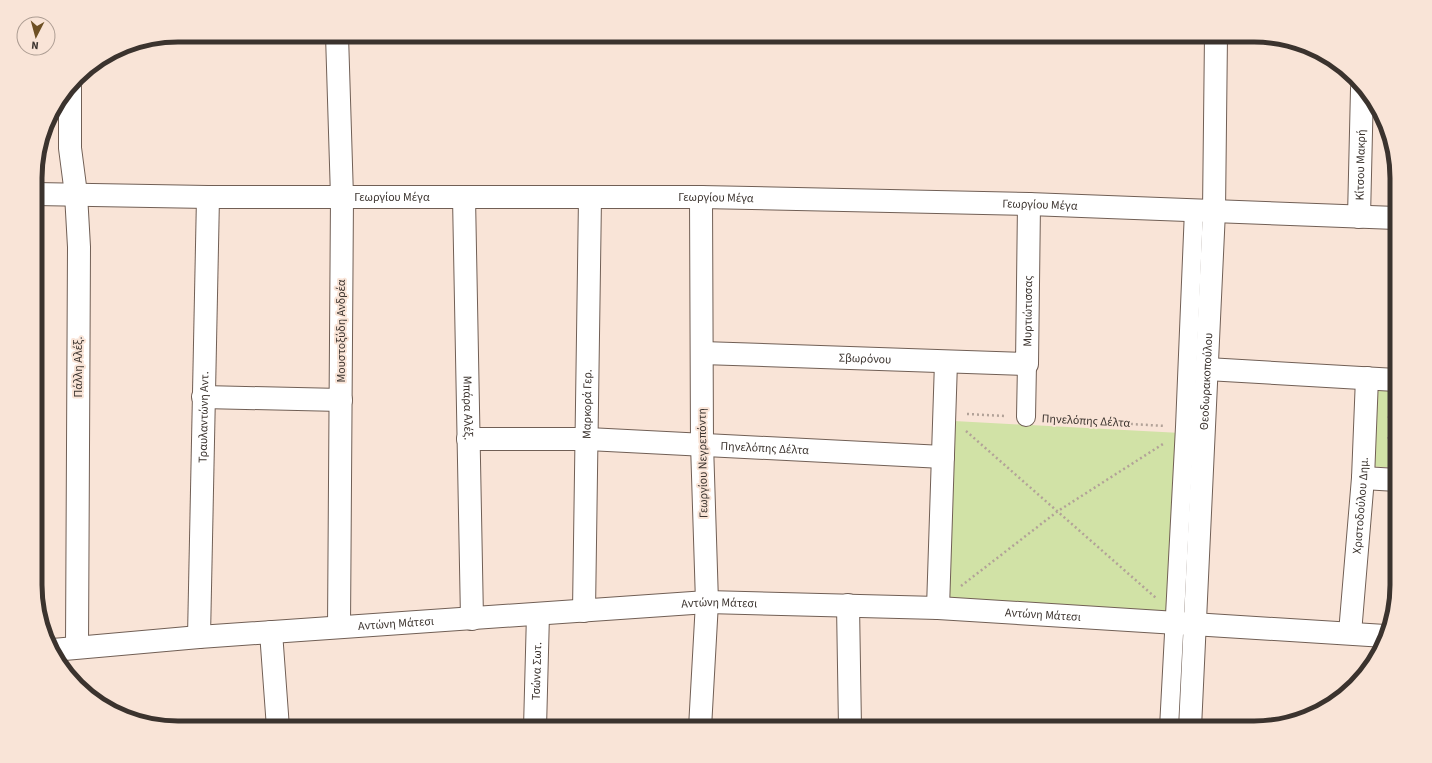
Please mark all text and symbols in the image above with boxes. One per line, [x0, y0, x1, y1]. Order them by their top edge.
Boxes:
north arrow [16, 16, 56, 56]
text: N [31, 38, 39, 53]
street label: Κίτσου Μακρή [1351, 129, 1370, 201]
street label: Γεωργίου Μέγα [354, 189, 430, 206]
street label: Γεωργίου Μέγα [678, 189, 754, 207]
street label: Γεωργίου Μέγα [1002, 195, 1078, 214]
street label: Μυρτιώτισσας [1019, 275, 1037, 347]
street label: Μουστοξύδη Ανδρέα [333, 279, 350, 382]
street label: Θεοδωρακοπούλου [1195, 332, 1217, 430]
street label: Πάλλη Αλέξ. [70, 337, 87, 397]
street label: Σβωρόνου [838, 349, 891, 368]
street label: Μαρκορά Γερ. [578, 369, 596, 439]
street label: Τραυλαντώνη Αντ. [194, 371, 213, 463]
street label: Μπάρα Αλέξ. [459, 376, 477, 440]
street label: Γεωργίου Νεγρεπόντη [694, 408, 712, 518]
street label: Πηνελόπης Δέλτα [1041, 410, 1131, 432]
street label: Πηνελόπης Δέλτα [720, 437, 810, 459]
street label: Χριστοδούλου Δημ. [1348, 457, 1372, 555]
street label: Αντώνη Μάτεσι [681, 593, 757, 612]
street label: Αντώνη Μάτεσι [1005, 604, 1081, 625]
street label: Αντώνη Μάτεσι [358, 612, 434, 635]
street label: Τσώνα Σωτ. [527, 642, 546, 700]

